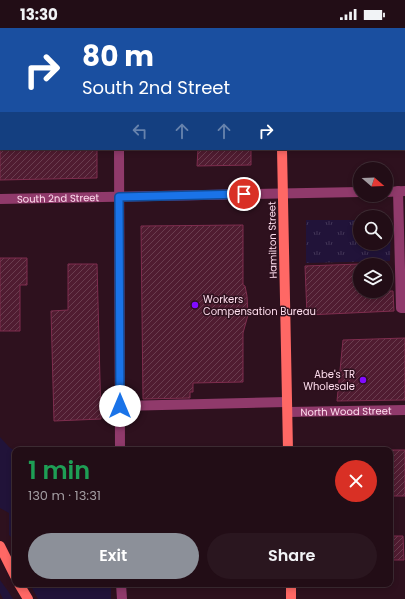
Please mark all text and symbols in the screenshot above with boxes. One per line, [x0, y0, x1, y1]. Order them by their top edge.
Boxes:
text: 13:30 [20, 4, 58, 25]
text: 80 m [82, 37, 154, 76]
icon: right [16, 44, 68, 96]
text: South 2nd Street [82, 75, 230, 100]
icon: left [129, 120, 151, 142]
icon: ahead [171, 120, 193, 142]
icon: ahead [213, 120, 235, 142]
icon: right [255, 120, 277, 142]
north arrow [353, 162, 393, 202]
map controls [353, 162, 393, 298]
pin [227, 177, 261, 211]
icon: arrive [233, 183, 255, 205]
street label: South 2nd Street [17, 190, 100, 207]
street label: Hamilton Street [264, 201, 281, 279]
button: search [353, 210, 393, 250]
button: layers [353, 258, 393, 298]
place label: Workers Compensation Bureau [203, 292, 316, 319]
marker: Workers Compensation Bureau [190, 300, 200, 310]
place label: Abe's TR Wholesale [303, 367, 355, 394]
marker: Abe's TR Wholesale [358, 375, 368, 385]
position arrow [99, 385, 141, 427]
street label: North Wood Street [300, 403, 392, 420]
text: 1 min [28, 454, 90, 487]
button: close [335, 460, 377, 502]
text: 130 m · 13:31 [28, 486, 101, 505]
button: Exit [28, 533, 199, 579]
button: Share [207, 533, 377, 579]

